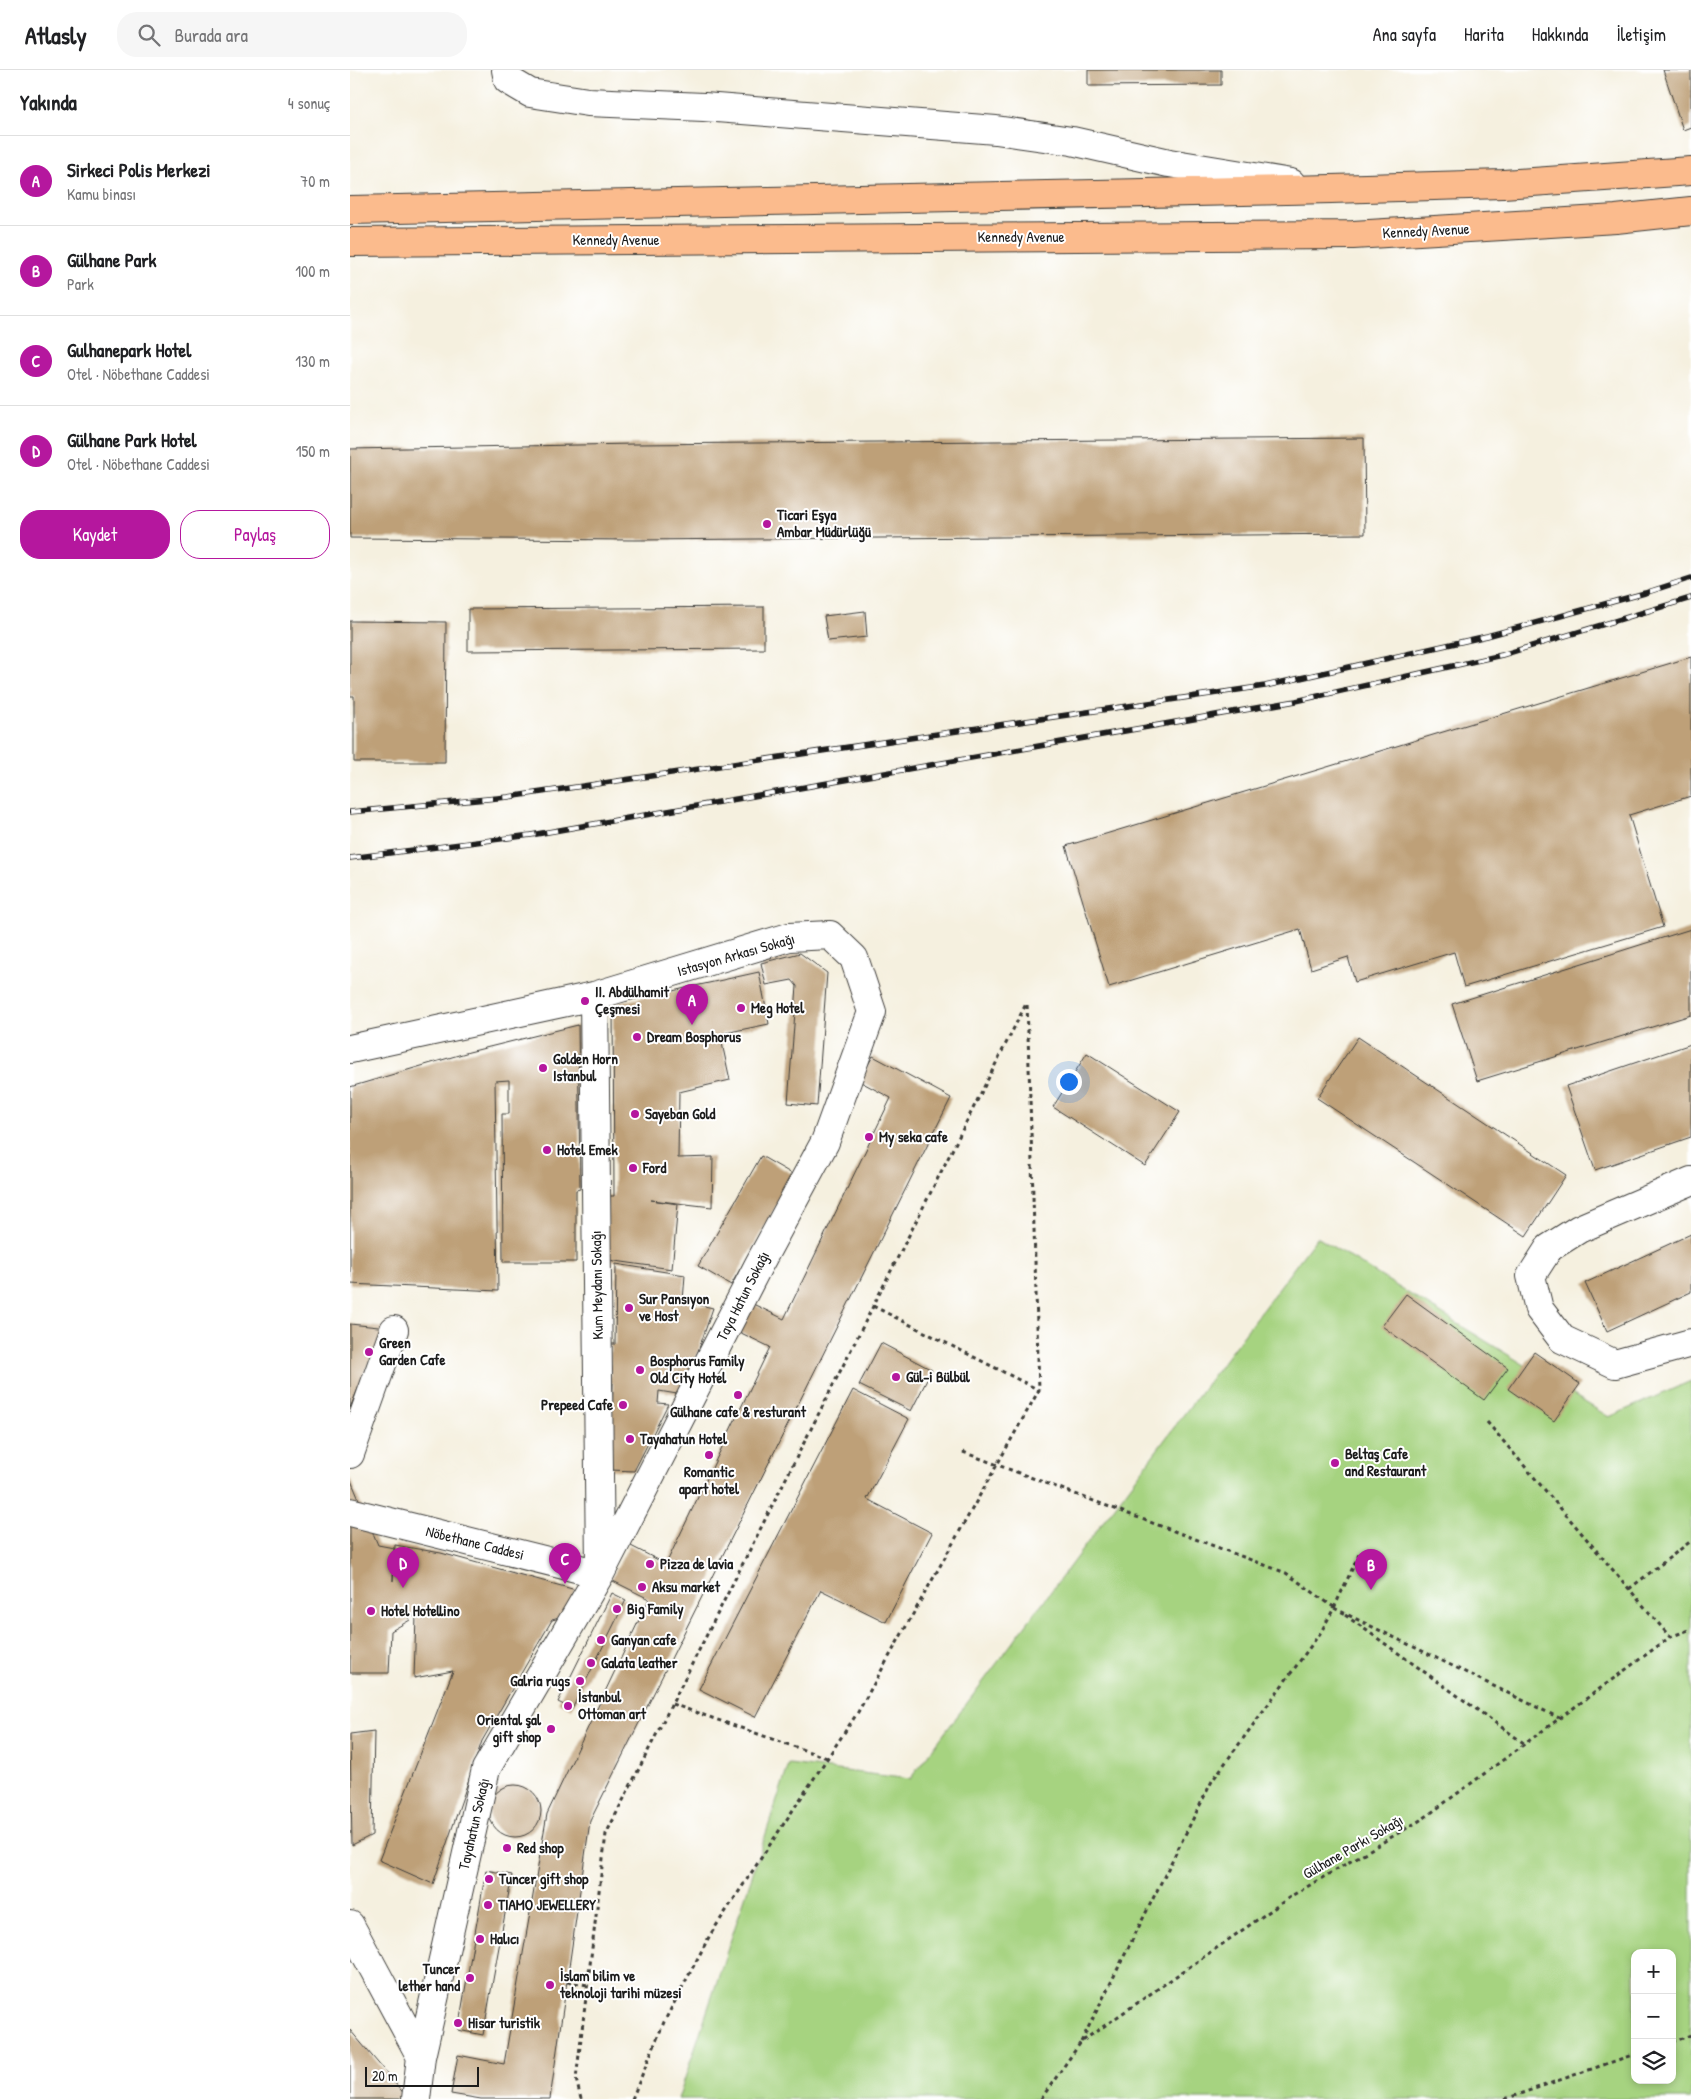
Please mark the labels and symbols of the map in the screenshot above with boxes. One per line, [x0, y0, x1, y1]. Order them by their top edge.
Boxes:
street label: Kennedy Avenue [1382, 218, 1470, 243]
street label: Kennedy Avenue [977, 226, 1065, 247]
street label: Kennedy Avenue [572, 229, 660, 250]
place label: Ticari Eşya Ambar Müdürlüğü [776, 504, 872, 543]
marker: Ticari Eşya Ambar Müdürlüğü [761, 518, 773, 530]
street label: Istasyon Arkası Sokağı [675, 928, 797, 981]
place label: II. Abdülhamit Çeşmesi [595, 981, 670, 1019]
pin: A [676, 984, 708, 1025]
marker: II. Abdülhamit Çeşmesi [579, 995, 591, 1007]
place label: Meg Hotel [751, 997, 805, 1019]
marker: Meg Hotel [735, 1002, 747, 1014]
place label: Dream Bosphorus [647, 1026, 741, 1048]
marker: Dream Bosphorus [631, 1031, 643, 1043]
place label: Golden Horn Istanbul [553, 1048, 618, 1086]
marker: Golden Horn Istanbul [537, 1062, 549, 1074]
your location [1056, 1069, 1082, 1095]
place label: Sayeban Gold [645, 1103, 716, 1125]
marker: Sayeban Gold [629, 1108, 641, 1120]
place label: My seka cafe [879, 1126, 948, 1148]
marker: My seka cafe [863, 1131, 875, 1143]
place label: Hotel Emek [557, 1139, 618, 1160]
marker: Hotel Emek [541, 1144, 553, 1156]
place label: Ford [642, 1157, 666, 1178]
marker: Ford [627, 1162, 639, 1174]
street label: Kum Meydanı Sokağı [585, 1230, 608, 1340]
street label: Taya Hatun Sokağı [711, 1247, 774, 1344]
place label: Sur Pansıyon ve Host [638, 1288, 710, 1326]
marker: Sur Pansıyon ve Host [623, 1302, 635, 1314]
place label: Green Garden Cafe [379, 1332, 445, 1370]
marker: Green Garden Cafe [363, 1346, 375, 1358]
place label: Bosphorus Family Old City Hotel [650, 1350, 745, 1389]
marker: Bosphorus Family Old City Hotel [634, 1364, 646, 1376]
place label: Gül-i Bülbül [906, 1366, 971, 1387]
marker: Gül-i Bülbül [890, 1371, 902, 1383]
marker: Gülhane cafe & resturant [732, 1389, 744, 1401]
place label: Prepeed Cafe [541, 1394, 613, 1416]
marker: Prepeed Cafe [617, 1399, 629, 1411]
place label: Gülhane cafe & resturant [670, 1401, 807, 1422]
place label: Tayahatun Hotel [639, 1428, 728, 1450]
marker: Tayahatun Hotel [624, 1433, 636, 1445]
place label: Beltaş Cafe and Restaurant [1345, 1443, 1427, 1481]
marker: Romantic apart hotel [703, 1449, 715, 1461]
marker: Beltaş Cafe and Restaurant [1329, 1457, 1341, 1469]
place label: Romantic apart hotel [679, 1461, 740, 1500]
street label: Nöbethane Caddesi [424, 1520, 526, 1565]
pin: C [549, 1543, 581, 1584]
pin: D [387, 1547, 419, 1588]
pin: B [1355, 1549, 1387, 1590]
place label: Pizza de lavia [660, 1553, 733, 1574]
marker: Pizza de lavia [644, 1558, 656, 1570]
place label: Aksu market [652, 1576, 721, 1597]
marker: Aksu market [636, 1581, 648, 1593]
place label: Big Family [627, 1598, 684, 1620]
place label: Hotel Hotellino [381, 1600, 459, 1621]
marker: Big Family [611, 1603, 623, 1615]
marker: Hotel Hotellino [365, 1605, 377, 1617]
place label: Ganyan cafe [611, 1629, 676, 1651]
marker: Ganyan cafe [595, 1634, 607, 1646]
place label: Galata leather [601, 1652, 678, 1673]
marker: Galata leather [585, 1657, 597, 1669]
place label: Galria rugs [510, 1670, 570, 1692]
marker: Galria rugs [574, 1675, 586, 1687]
place label: İstanbul Ottoman art [578, 1686, 647, 1724]
marker: İstanbul Ottoman art [562, 1700, 574, 1712]
place label: Oriental şal gift shop [477, 1709, 542, 1748]
marker: Oriental şal gift shop [545, 1723, 557, 1735]
street label: Tayahatun Sokağı [453, 1776, 494, 1872]
street label: Gülhane Parkı Sokağı [1299, 1809, 1407, 1884]
place label: Red shop [517, 1837, 564, 1859]
marker: Red shop [501, 1842, 513, 1854]
place label: Tuncer gift shop [498, 1868, 589, 1890]
marker: Tuncer gift shop [483, 1873, 495, 1885]
place label: TIAMO JEWELLERY [497, 1894, 596, 1915]
marker: TIAMO JEWELLERY [482, 1899, 494, 1911]
place label: Halıcı [490, 1928, 519, 1949]
marker: Halıcı [474, 1933, 486, 1945]
place label: Tuncer lether hand [399, 1958, 460, 1996]
place label: İslam bilim ve teknoloji tarihi müzesi [559, 1965, 682, 2003]
marker: Tuncer lether hand [464, 1972, 476, 1984]
marker: İslam bilim ve teknoloji tarihi müzesi [544, 1979, 556, 1991]
place label: Hisar turistik [468, 2012, 541, 2033]
marker: Hisar turistik [452, 2017, 464, 2029]
scale bar [365, 2064, 479, 2087]

